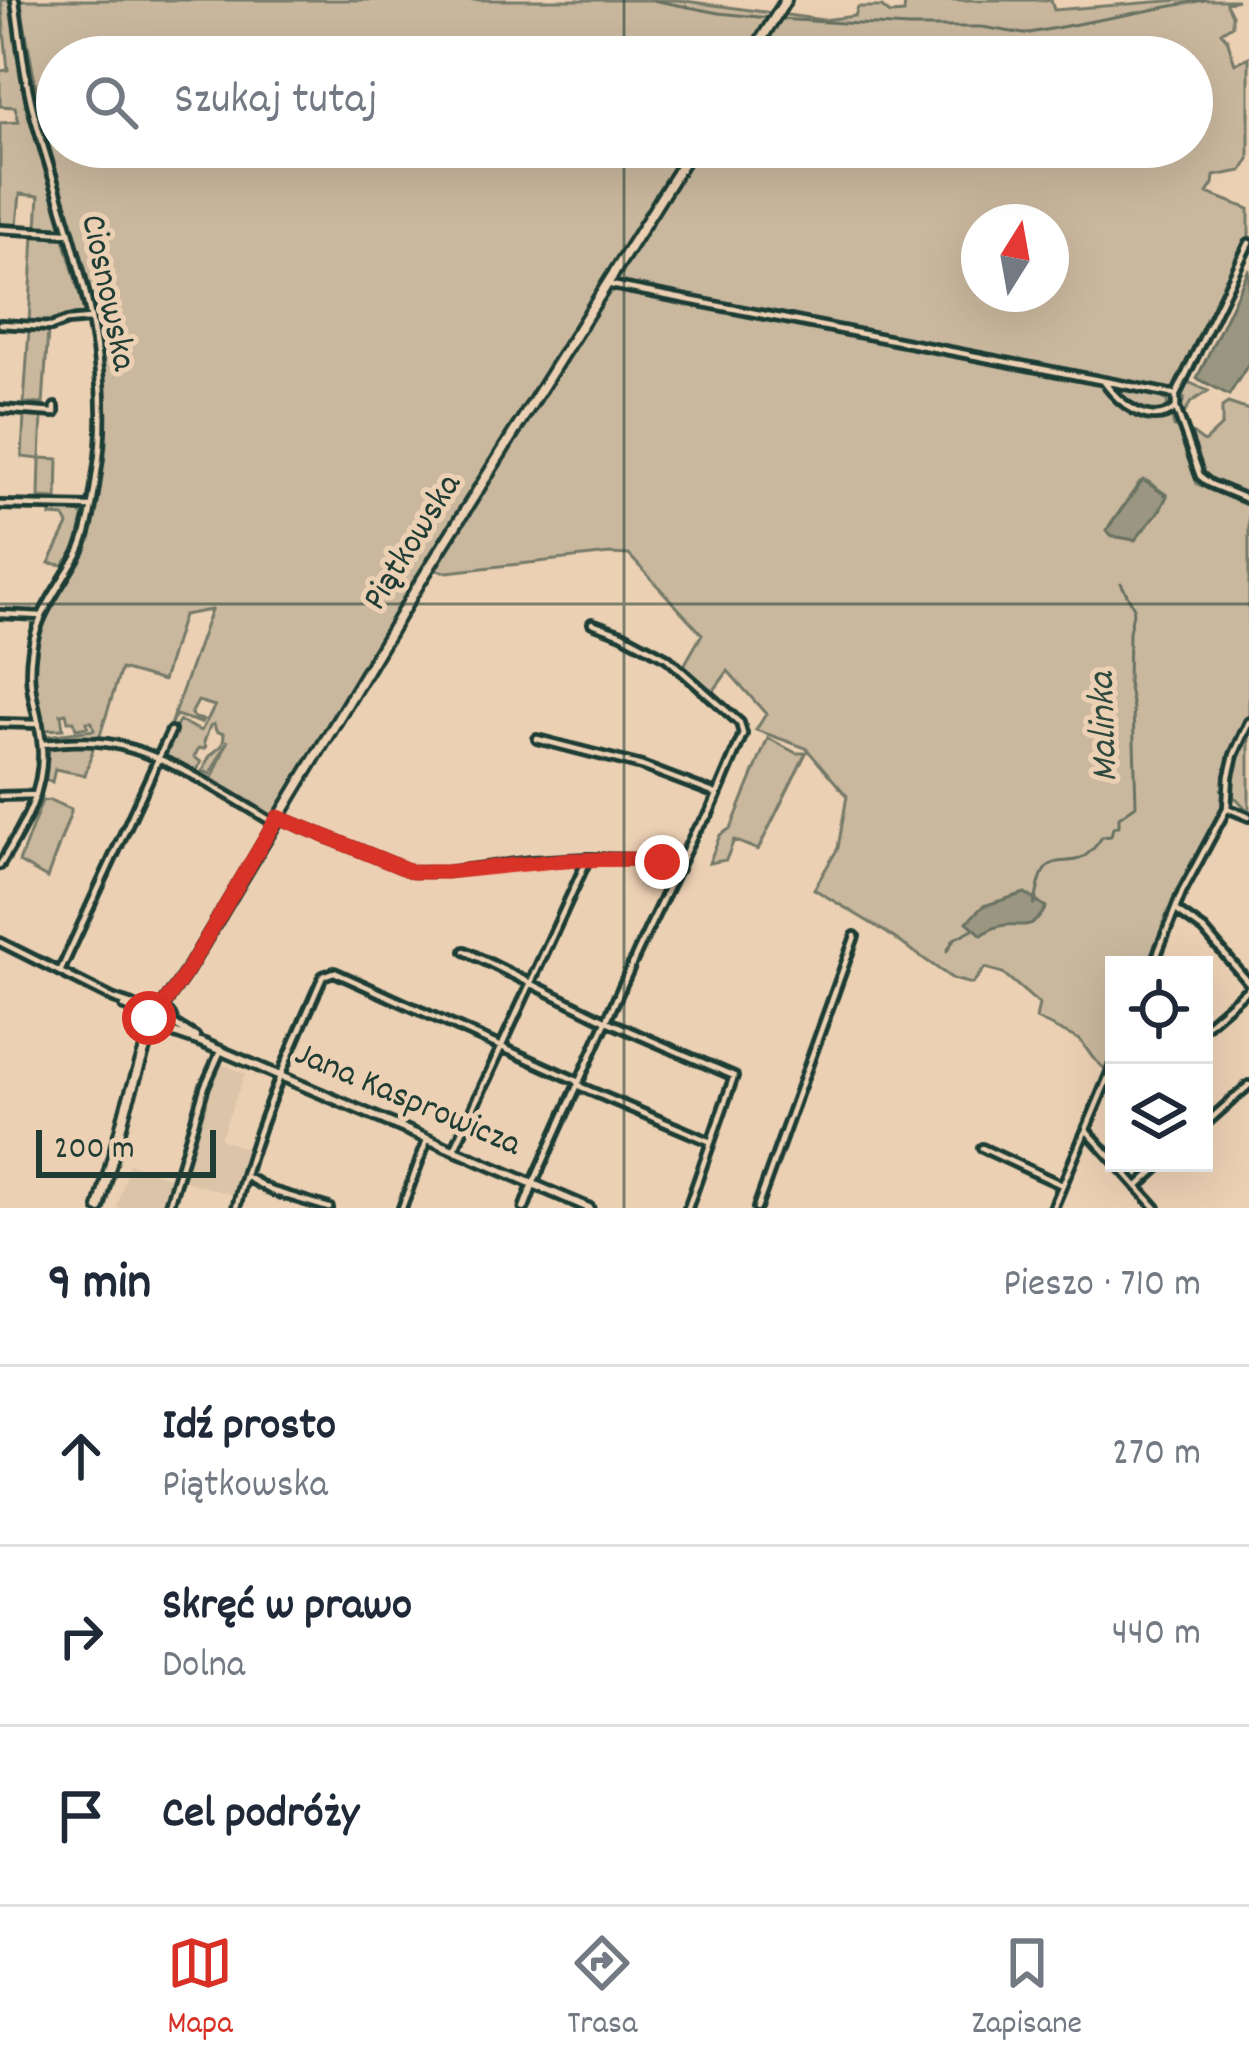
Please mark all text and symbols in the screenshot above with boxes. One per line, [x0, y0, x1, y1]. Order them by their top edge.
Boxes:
search box [36, 36, 1213, 168]
icon: search [78, 69, 144, 135]
text: Szukaj tutaj [174, 70, 378, 134]
north arrow [961, 204, 1069, 312]
street label: Ciosnowska [64, 210, 148, 377]
street label: Piątkowska [351, 463, 477, 622]
water label: Malinka [1077, 669, 1135, 783]
route end [635, 835, 689, 889]
map controls [1105, 956, 1213, 1172]
button: locate [1105, 956, 1213, 1064]
route start [122, 991, 176, 1045]
street label: Jana Kasprowicza [286, 1030, 529, 1172]
button: layers [1105, 1064, 1213, 1172]
scale bar [36, 1124, 216, 1177]
text: 200 m [54, 1127, 135, 1174]
text: 9 min [48, 1250, 151, 1322]
text: Pieszo · 710 m [1003, 1259, 1201, 1314]
text: Idź prosto [162, 1396, 336, 1460]
icon: ahead [48, 1423, 114, 1489]
text: 270 m [1112, 1428, 1201, 1483]
text: Piątkowska [162, 1460, 328, 1515]
text: Skręć w prawo [162, 1576, 412, 1640]
icon: right [48, 1603, 114, 1669]
text: 440 m [1112, 1608, 1201, 1663]
text: Dolna [162, 1640, 245, 1695]
icon: arrive [48, 1783, 114, 1849]
text: Cel podróży [162, 1784, 359, 1848]
tab: Mapa [167, 1930, 233, 2049]
tab: Trasa [567, 1930, 637, 2049]
tab: Zapisane [972, 1930, 1082, 2049]

